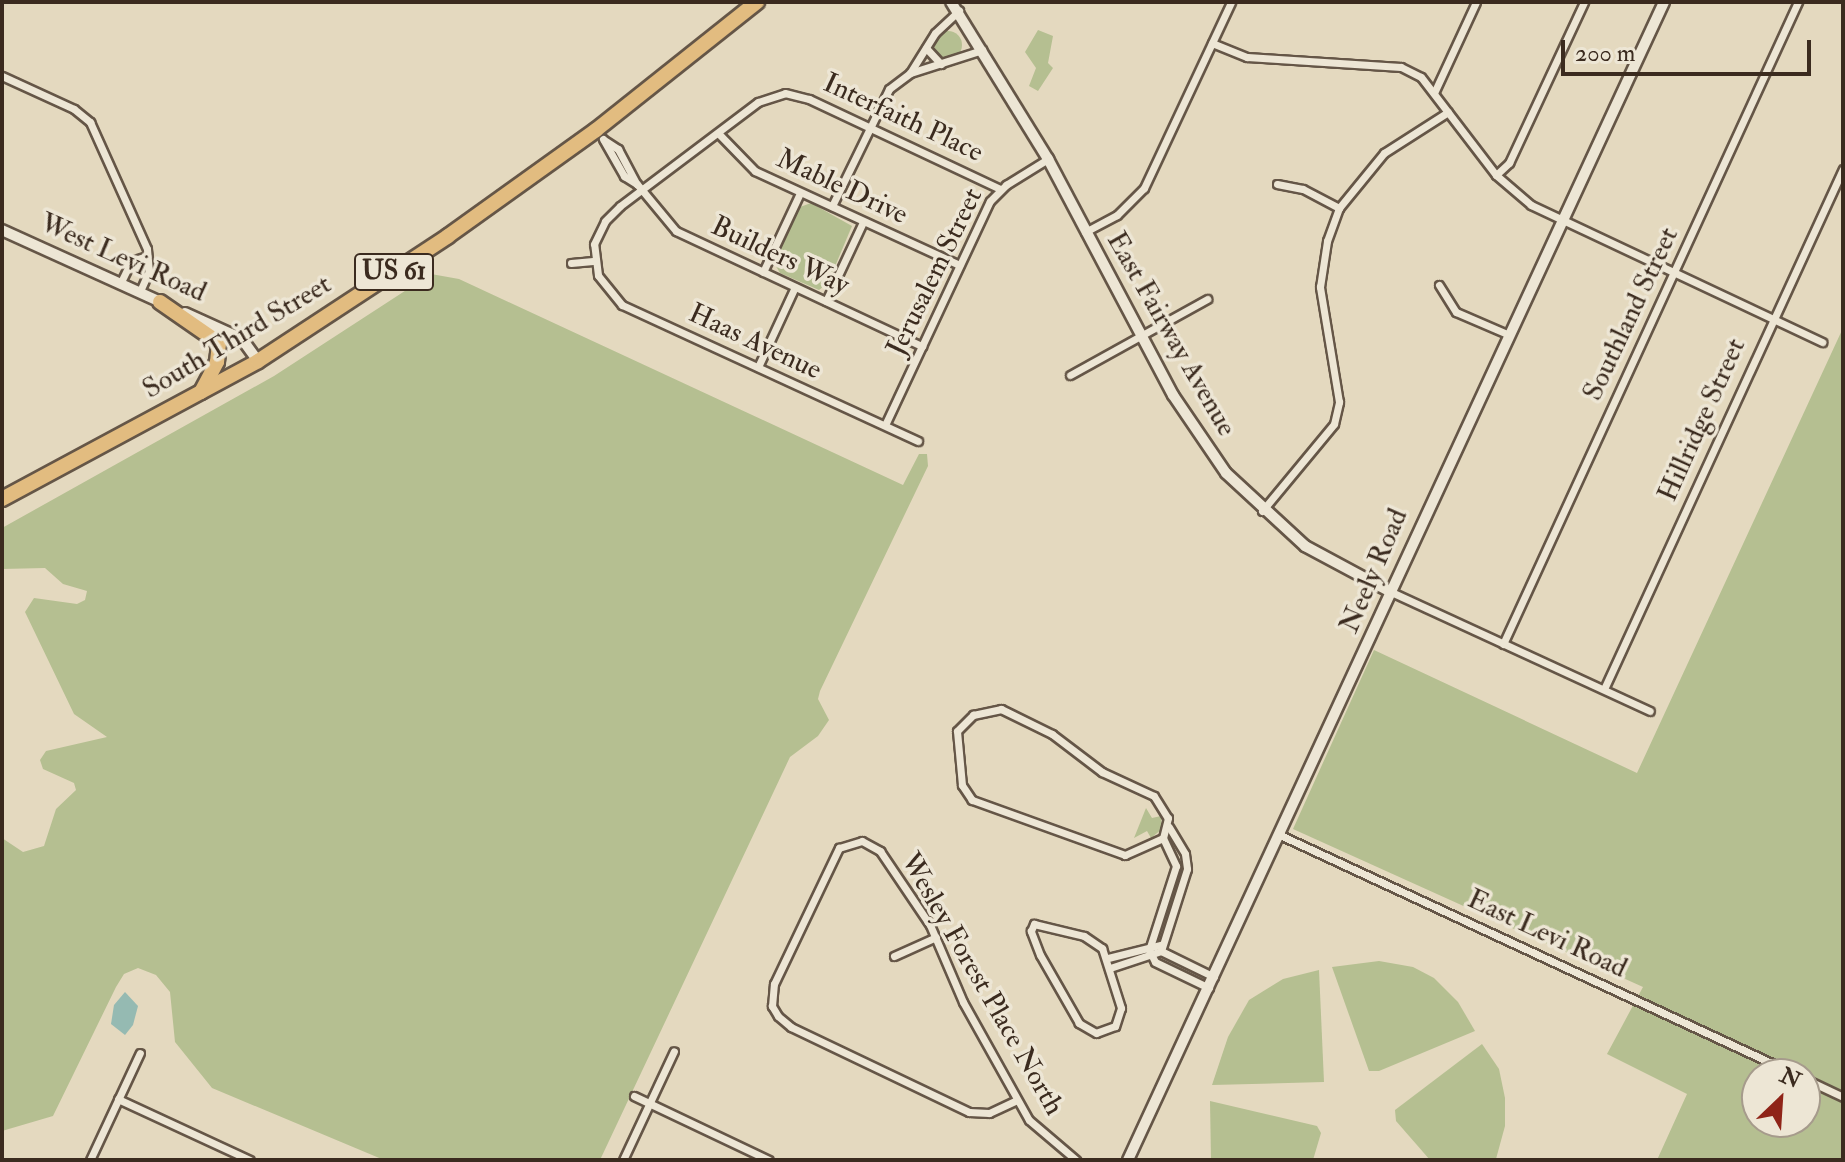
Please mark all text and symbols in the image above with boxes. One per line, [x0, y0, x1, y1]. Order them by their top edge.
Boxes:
scale bar [1565, 24, 1815, 74]
text: 200 m [1575, 38, 1635, 69]
street label: Interfaith Place [818, 66, 988, 170]
street label: Mable Drive [771, 142, 913, 232]
street label: Jerusalem Street [880, 183, 990, 361]
street label: West Levi Road [35, 206, 211, 310]
street label: Builders Way [706, 209, 854, 303]
street label: Southland Street [1576, 222, 1686, 406]
street label: East Fairway Avenue [1099, 226, 1243, 442]
road number: US 61 [354, 250, 434, 294]
street label: South Third Street [137, 268, 337, 406]
street label: Haas Avenue [683, 297, 827, 387]
street label: Hillridge Street [1651, 333, 1753, 507]
street label: Neely Road [1333, 504, 1415, 638]
street label: Wesley Forest Place North [893, 847, 1071, 1121]
street label: East Levi Road [1462, 882, 1632, 986]
north arrow [1741, 1058, 1821, 1138]
text: N [1775, 1061, 1805, 1095]

